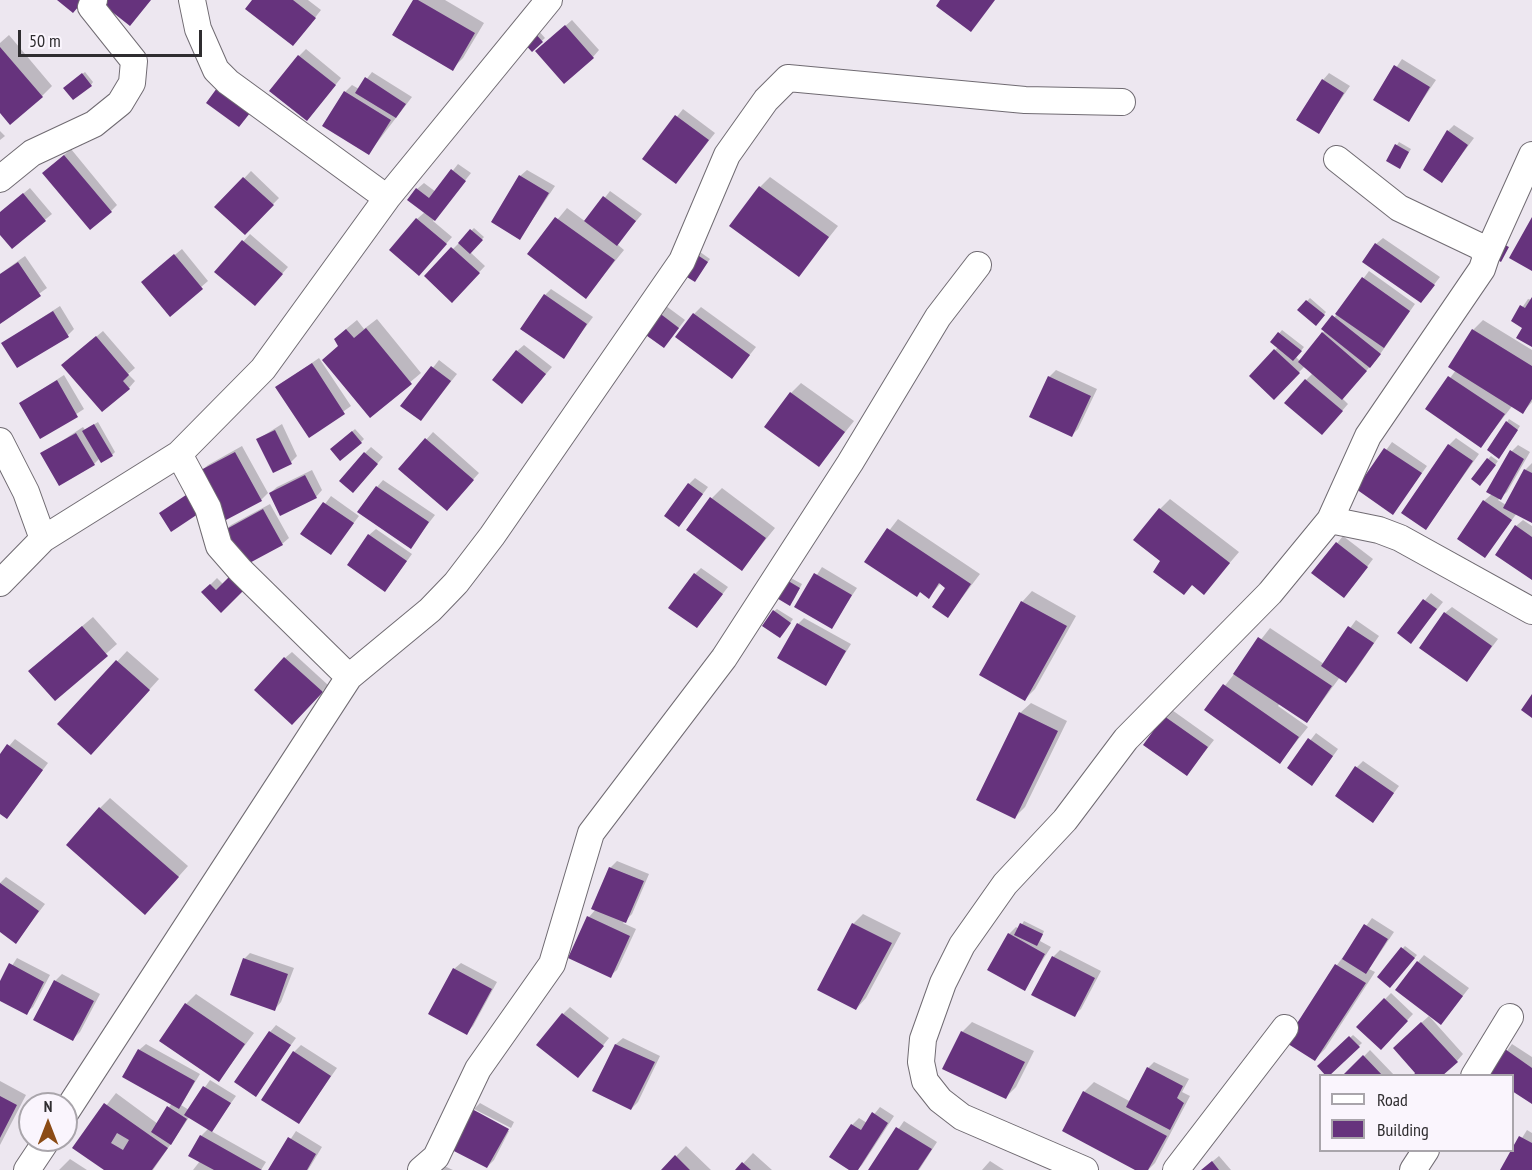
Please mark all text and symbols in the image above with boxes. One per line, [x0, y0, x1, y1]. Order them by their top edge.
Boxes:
scale bar [21, 18, 206, 56]
text: 50 m [29, 29, 61, 52]
legend [1319, 1074, 1514, 1152]
text: Road [1377, 1088, 1408, 1111]
north arrow [18, 1092, 78, 1152]
text: N [44, 1096, 52, 1116]
text: Building [1377, 1118, 1429, 1141]

